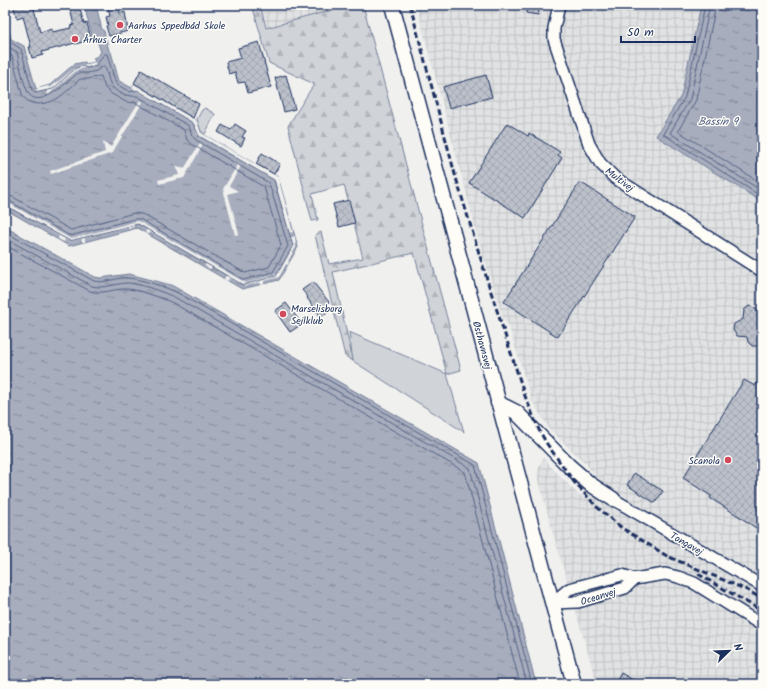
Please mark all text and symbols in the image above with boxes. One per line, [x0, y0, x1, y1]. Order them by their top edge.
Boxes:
place label: Aarhus Sppedbåd Skole [128, 18, 226, 34]
scale bar [621, 18, 695, 44]
marker: Aarhus Sppedbåd Skole [115, 20, 125, 30]
text: 50 m [627, 23, 654, 42]
place label: Århus Charter [83, 32, 143, 48]
marker: Århus Charter [70, 34, 80, 44]
water label: Bassin 9 [698, 113, 740, 131]
street label: Multivej [602, 164, 638, 196]
place label: Marselisborg Sejlklub [291, 301, 343, 329]
marker: Marselisborg Sejlklub [278, 309, 288, 319]
street label: Østhavnsvej [468, 319, 496, 372]
place label: Scanola [689, 453, 720, 469]
marker: Scanola [723, 455, 733, 465]
street label: Tongavej [667, 528, 706, 560]
street label: Oceanvej [579, 584, 618, 610]
north arrow [709, 631, 749, 671]
text: N [728, 641, 747, 654]

